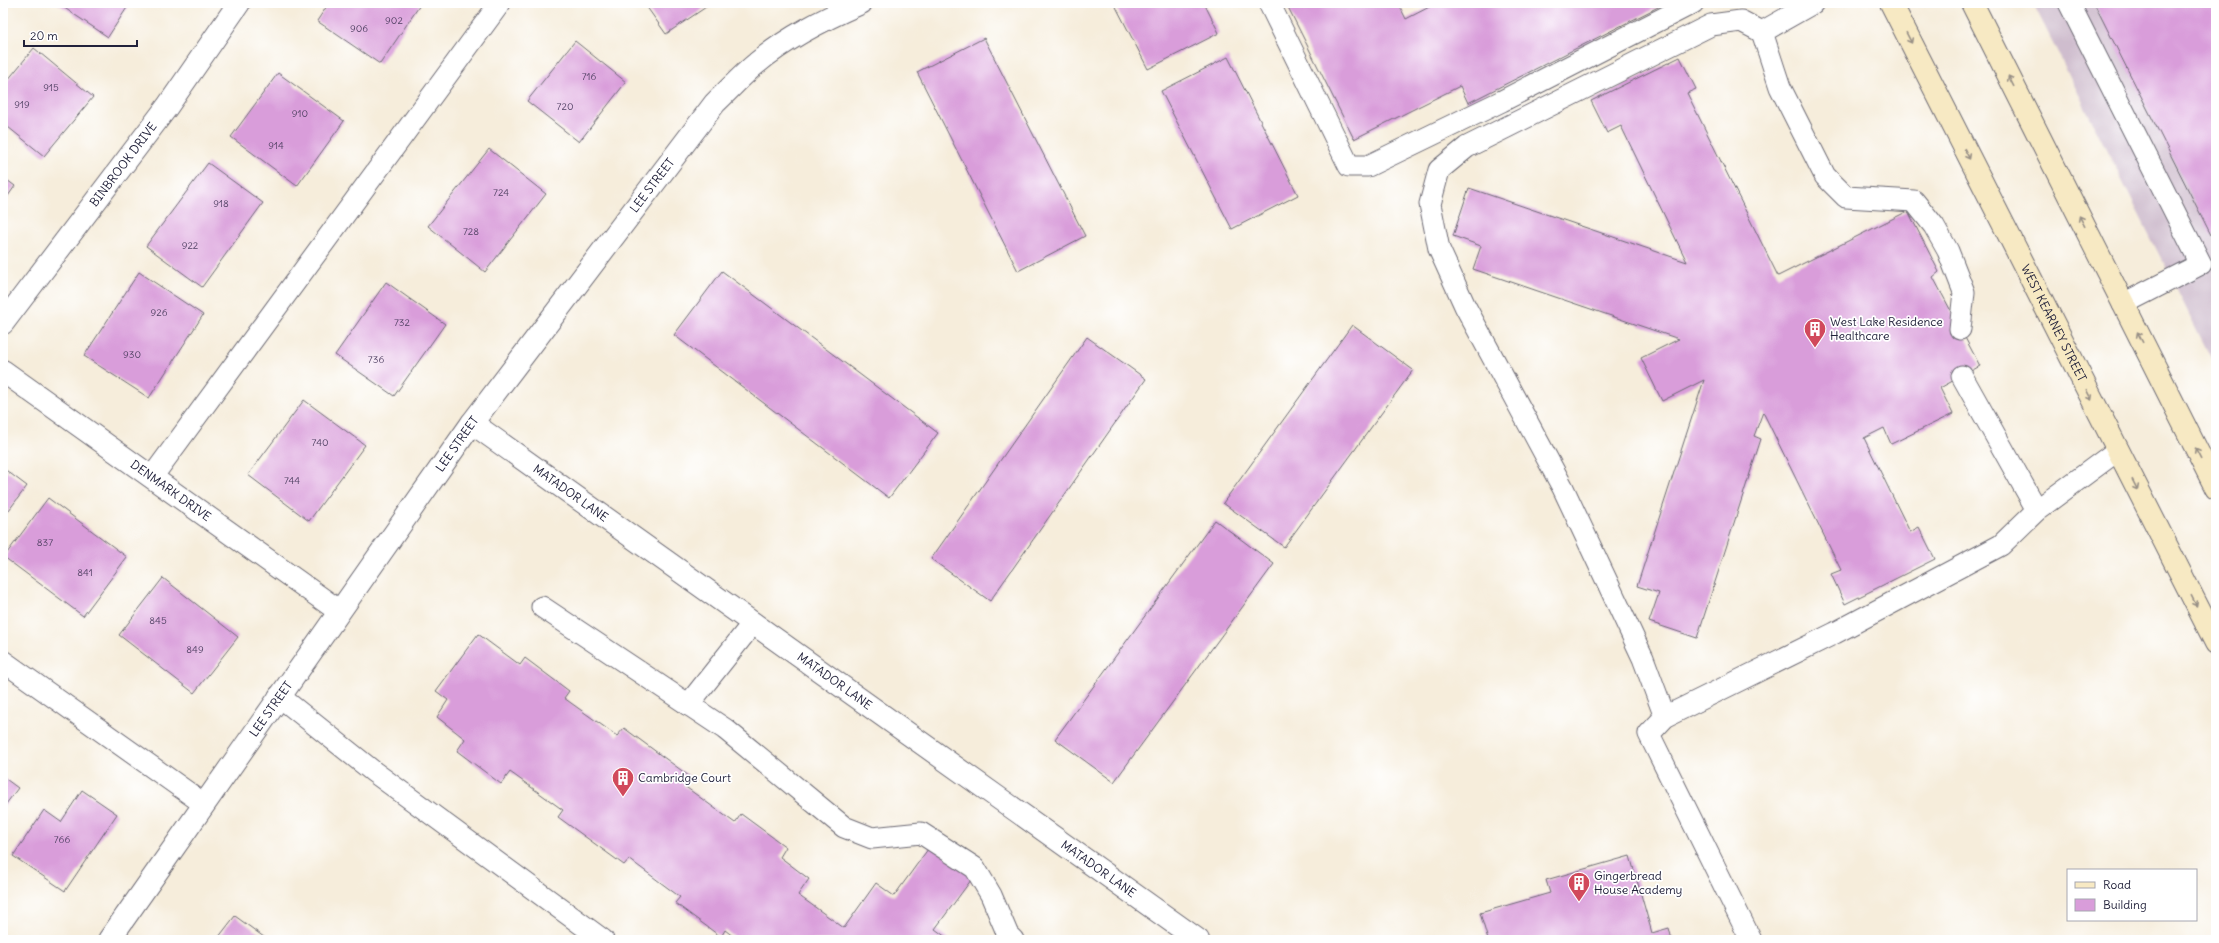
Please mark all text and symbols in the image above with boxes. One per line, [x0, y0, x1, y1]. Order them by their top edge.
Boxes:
house number: 902 [385, 14, 403, 27]
scale bar [24, 22, 137, 48]
house number: 906 [350, 22, 368, 35]
text: 20 m [30, 28, 58, 43]
one-way arrow [1906, 32, 1913, 44]
house number: 716 [582, 70, 597, 83]
one-way arrow [2007, 75, 2014, 87]
house number: 915 [43, 81, 59, 94]
house number: 919 [14, 98, 30, 111]
house number: 720 [557, 100, 573, 113]
house number: 910 [292, 107, 308, 120]
street label: BINBROOK DRIVE [86, 119, 160, 209]
house number: 914 [268, 139, 284, 152]
one-way arrow [1964, 148, 1972, 160]
street label: LEE STREET [627, 155, 677, 215]
house number: 724 [493, 186, 509, 199]
house number: 918 [213, 197, 229, 210]
one-way arrow [2078, 215, 2085, 227]
house number: 728 [463, 225, 479, 238]
house number: 922 [182, 239, 199, 252]
street label: WEST KEARNEY STREET [2018, 262, 2090, 384]
house number: 926 [151, 306, 168, 319]
place label: West Lake Residence Healthcare [1830, 314, 1943, 343]
house number: 732 [394, 316, 411, 329]
building icon: West Lake Residence Healthcare [1802, 316, 1828, 349]
one-way arrow [2136, 331, 2143, 343]
house number: 930 [123, 348, 141, 361]
house number: 736 [368, 353, 384, 366]
one-way arrow [2086, 388, 2094, 400]
street label: LEE STREET [432, 413, 481, 474]
house number: 740 [311, 436, 329, 449]
one-way arrow [2194, 447, 2202, 459]
street label: DENMARK DRIVE [128, 457, 214, 524]
street label: MATADOR LANE [531, 461, 611, 525]
house number: 744 [284, 474, 300, 487]
one-way arrow [2132, 479, 2140, 491]
house number: 837 [37, 536, 53, 549]
house number: 841 [77, 566, 93, 579]
one-way arrow [2191, 595, 2199, 607]
house number: 845 [149, 614, 167, 627]
house number: 849 [186, 643, 204, 656]
street label: MATADOR LANE [794, 649, 875, 712]
street label: LEE STREET [246, 678, 295, 740]
building icon: Cambridge Court [610, 765, 636, 798]
place label: Cambridge Court [638, 770, 731, 785]
house number: 766 [54, 833, 70, 846]
street label: MATADOR LANE [1058, 837, 1139, 900]
place label: Gingerbread House Academy [1594, 868, 1682, 897]
legend [2067, 869, 2197, 921]
building icon: Gingerbread House Academy [1566, 870, 1592, 903]
text: Road [2103, 877, 2131, 892]
text: Building [2103, 897, 2147, 912]

